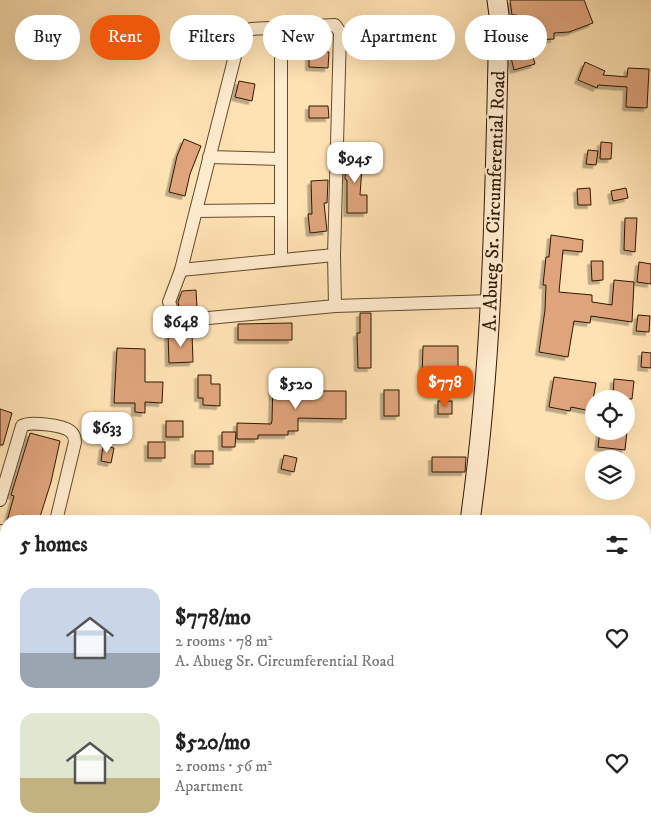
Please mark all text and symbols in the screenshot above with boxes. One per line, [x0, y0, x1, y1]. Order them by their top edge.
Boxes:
chip: Buy [15, 15, 80, 60]
chip: Rent [90, 15, 160, 60]
chip: Filters [170, 15, 253, 60]
chip: New [263, 15, 332, 60]
chip: Apartment [342, 15, 455, 60]
chip: House [465, 15, 547, 60]
street label: A. Abueg Sr. Circumferential Road [478, 70, 511, 332]
pin: $945 [325, 142, 385, 184]
text: $945 [338, 148, 372, 168]
pin: $648 [151, 306, 211, 348]
text: $648 [164, 312, 198, 332]
pin: $778 [415, 366, 475, 408]
pin: $520 [266, 368, 326, 410]
text: $778 [428, 372, 462, 392]
text: $520 [279, 374, 313, 394]
map controls [585, 390, 635, 500]
button: locate [585, 390, 635, 440]
pin: $633 [77, 412, 137, 454]
text: $633 [93, 418, 122, 438]
button: layers [585, 450, 635, 500]
icon: filters [603, 531, 631, 559]
text: 5 homes [20, 532, 88, 558]
text: $778/mo [175, 605, 251, 631]
icon: home [60, 608, 120, 668]
icon: heart [603, 624, 631, 652]
text: 2 rooms · 78 m² [175, 631, 272, 651]
text: A. Abueg Sr. Circumferential Road [175, 651, 394, 671]
text: $520/mo [175, 730, 250, 756]
icon: home [60, 733, 120, 793]
icon: heart [603, 749, 631, 777]
text: 2 rooms · 56 m² [175, 756, 272, 776]
text: Apartment [175, 776, 243, 796]

